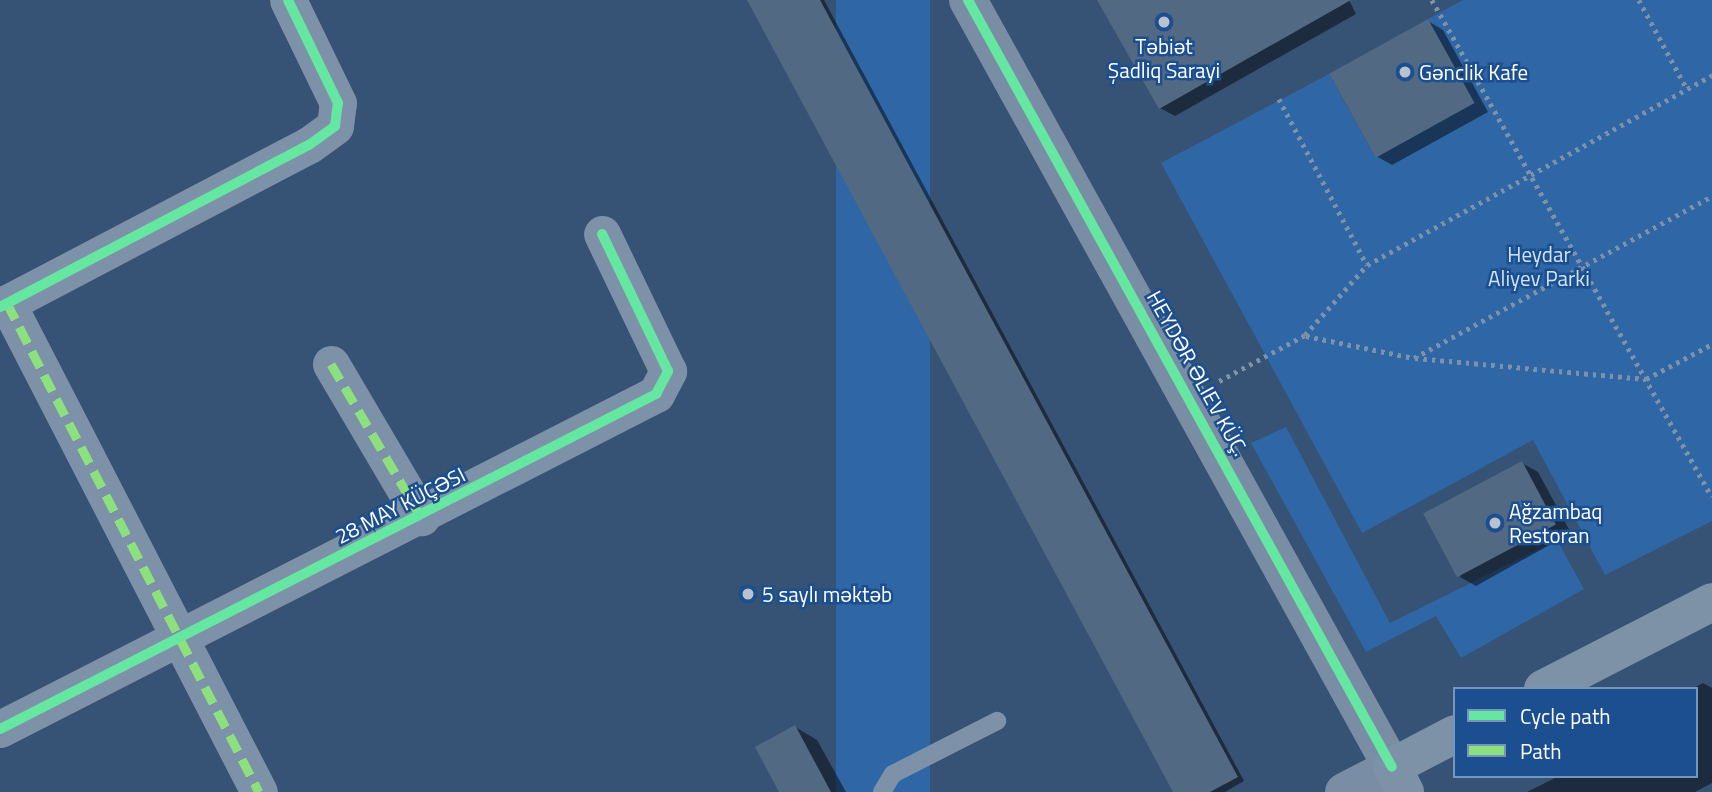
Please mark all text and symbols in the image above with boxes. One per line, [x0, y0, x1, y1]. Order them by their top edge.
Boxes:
marker: Təbiət Şadliq Sarayi [1156, 14, 1172, 30]
place label: Təbiət Şadliq Sarayi [1108, 33, 1220, 83]
place label: Gənclik Kafe [1419, 59, 1528, 85]
marker: Gənclik Kafe [1397, 64, 1413, 80]
park label: Heydar Aliyev Parki [1488, 241, 1590, 291]
street label: HEYDƏR ƏLIEV KÜÇ. [1142, 286, 1254, 460]
street label: 28 MAY KÜÇƏSI [331, 461, 469, 549]
place label: Ağzambaq Restoran [1509, 498, 1602, 548]
marker: Ağzambaq Restoran [1487, 515, 1503, 531]
place label: 5 saylı məktəb [762, 581, 892, 607]
marker: 5 saylı məktəb [740, 586, 756, 602]
legend [1453, 687, 1698, 778]
text: Cycle path [1520, 700, 1611, 732]
text: Path [1520, 735, 1562, 767]

